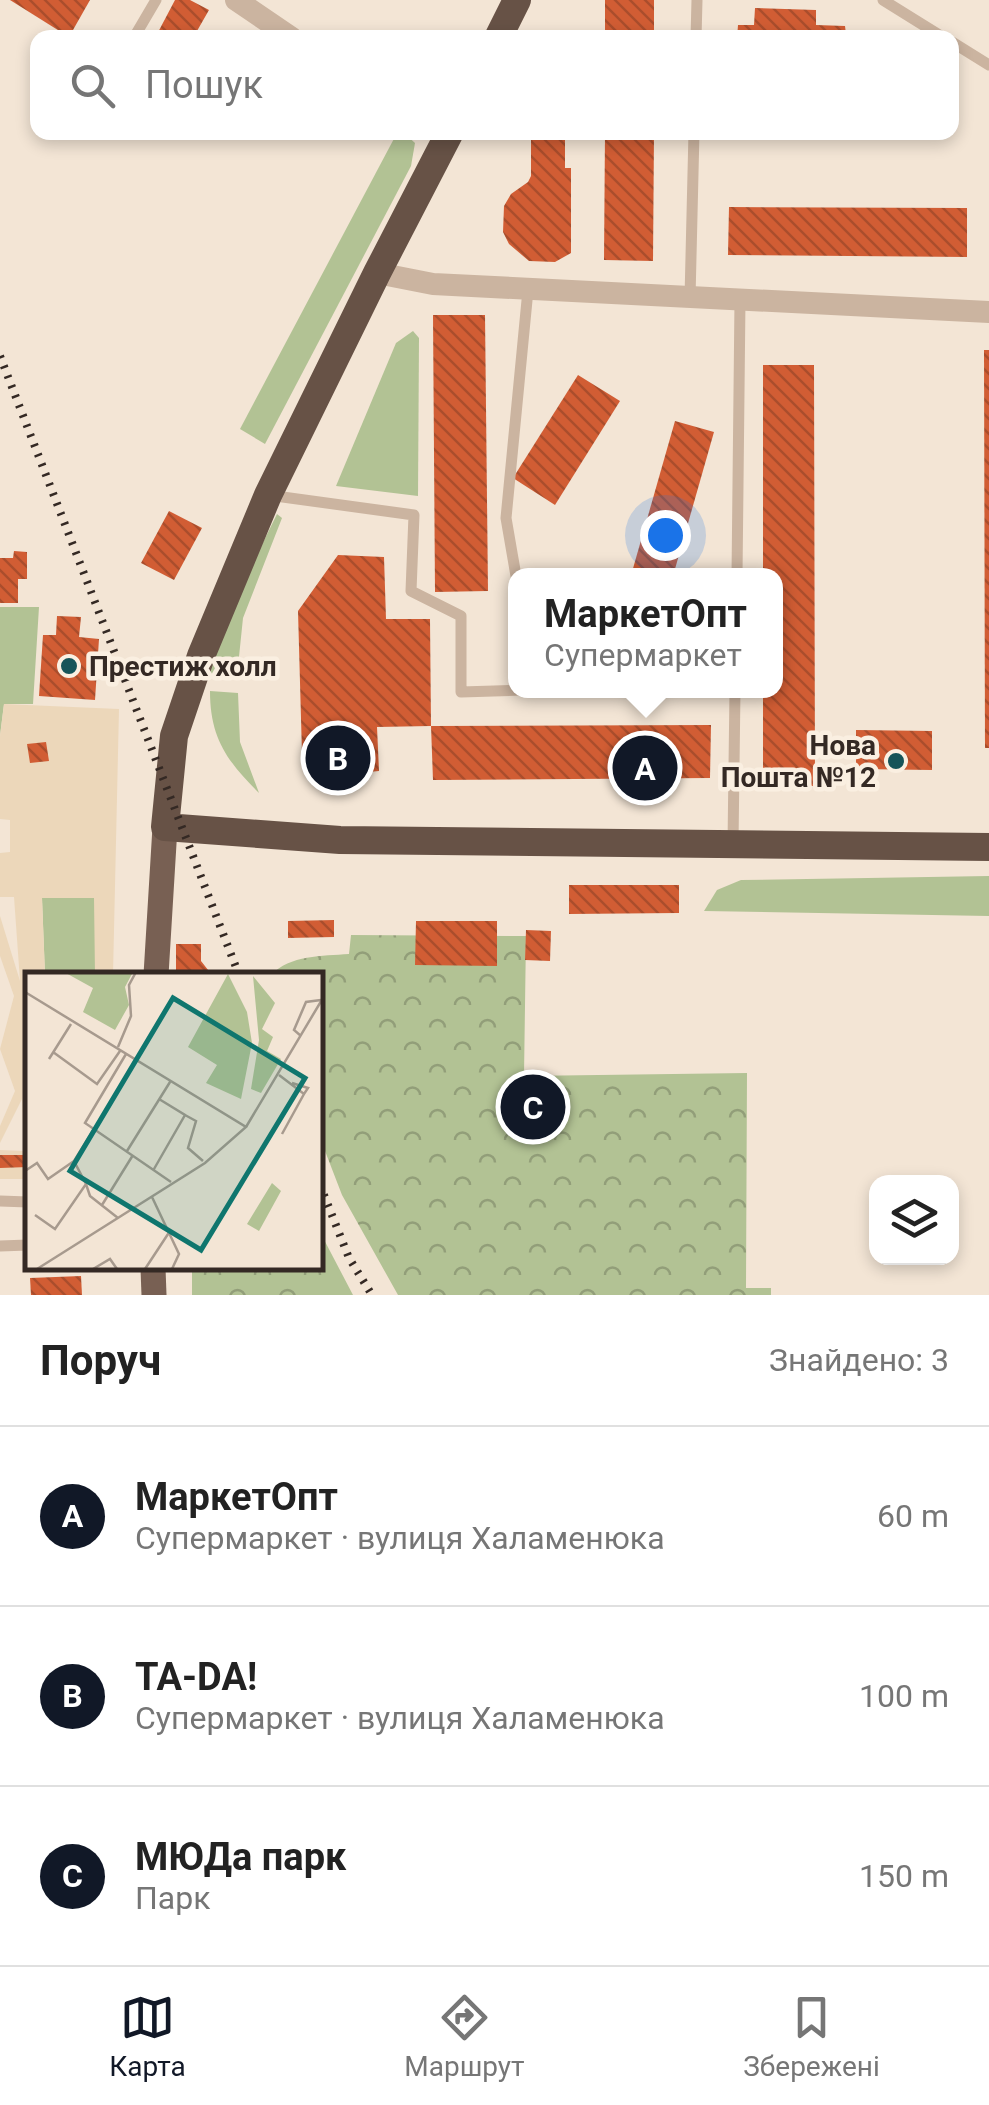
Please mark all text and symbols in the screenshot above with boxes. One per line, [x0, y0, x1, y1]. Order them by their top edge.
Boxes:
search box [30, 30, 959, 140]
icon: search [65, 58, 120, 113]
text: Пошук [145, 63, 263, 107]
your location [640, 510, 691, 561]
popup [508, 568, 783, 698]
text: МаркетОпт [544, 592, 747, 636]
text: Супермаркет [544, 636, 742, 674]
place label: Престиж холл [89, 650, 277, 683]
marker: Престиж холл [58, 655, 80, 677]
pin: B [306, 720, 370, 796]
place label: Нова Пошта №12 [721, 729, 876, 794]
pin: A [612, 730, 678, 806]
marker: Нова Пошта №12 [885, 750, 907, 772]
inset map [25, 972, 322, 1270]
pin: C [500, 1070, 566, 1144]
map controls [869, 1175, 959, 1265]
button: layers [869, 1175, 959, 1265]
text: Поруч [40, 1336, 161, 1385]
text: Знайдено: 3 [769, 1341, 949, 1379]
text: МаркетОпт [135, 1475, 338, 1519]
text: A [62, 1497, 83, 1535]
text: 60 m [877, 1497, 949, 1535]
text: Супермаркет · вулиця Халаменюка [135, 1519, 665, 1557]
text: TA-DA! [135, 1655, 257, 1699]
text: B [62, 1677, 83, 1715]
text: 100 m [859, 1677, 949, 1715]
text: Супермаркет · вулиця Халаменюка [135, 1699, 665, 1737]
text: МЮДа парк [135, 1835, 346, 1879]
text: C [62, 1857, 83, 1895]
text: 150 m [859, 1857, 949, 1895]
text: Парк [135, 1879, 211, 1917]
tab: Карта [109, 1990, 186, 2083]
tab: Маршрут [404, 1990, 525, 2083]
tab: Збережені [743, 1990, 880, 2083]

